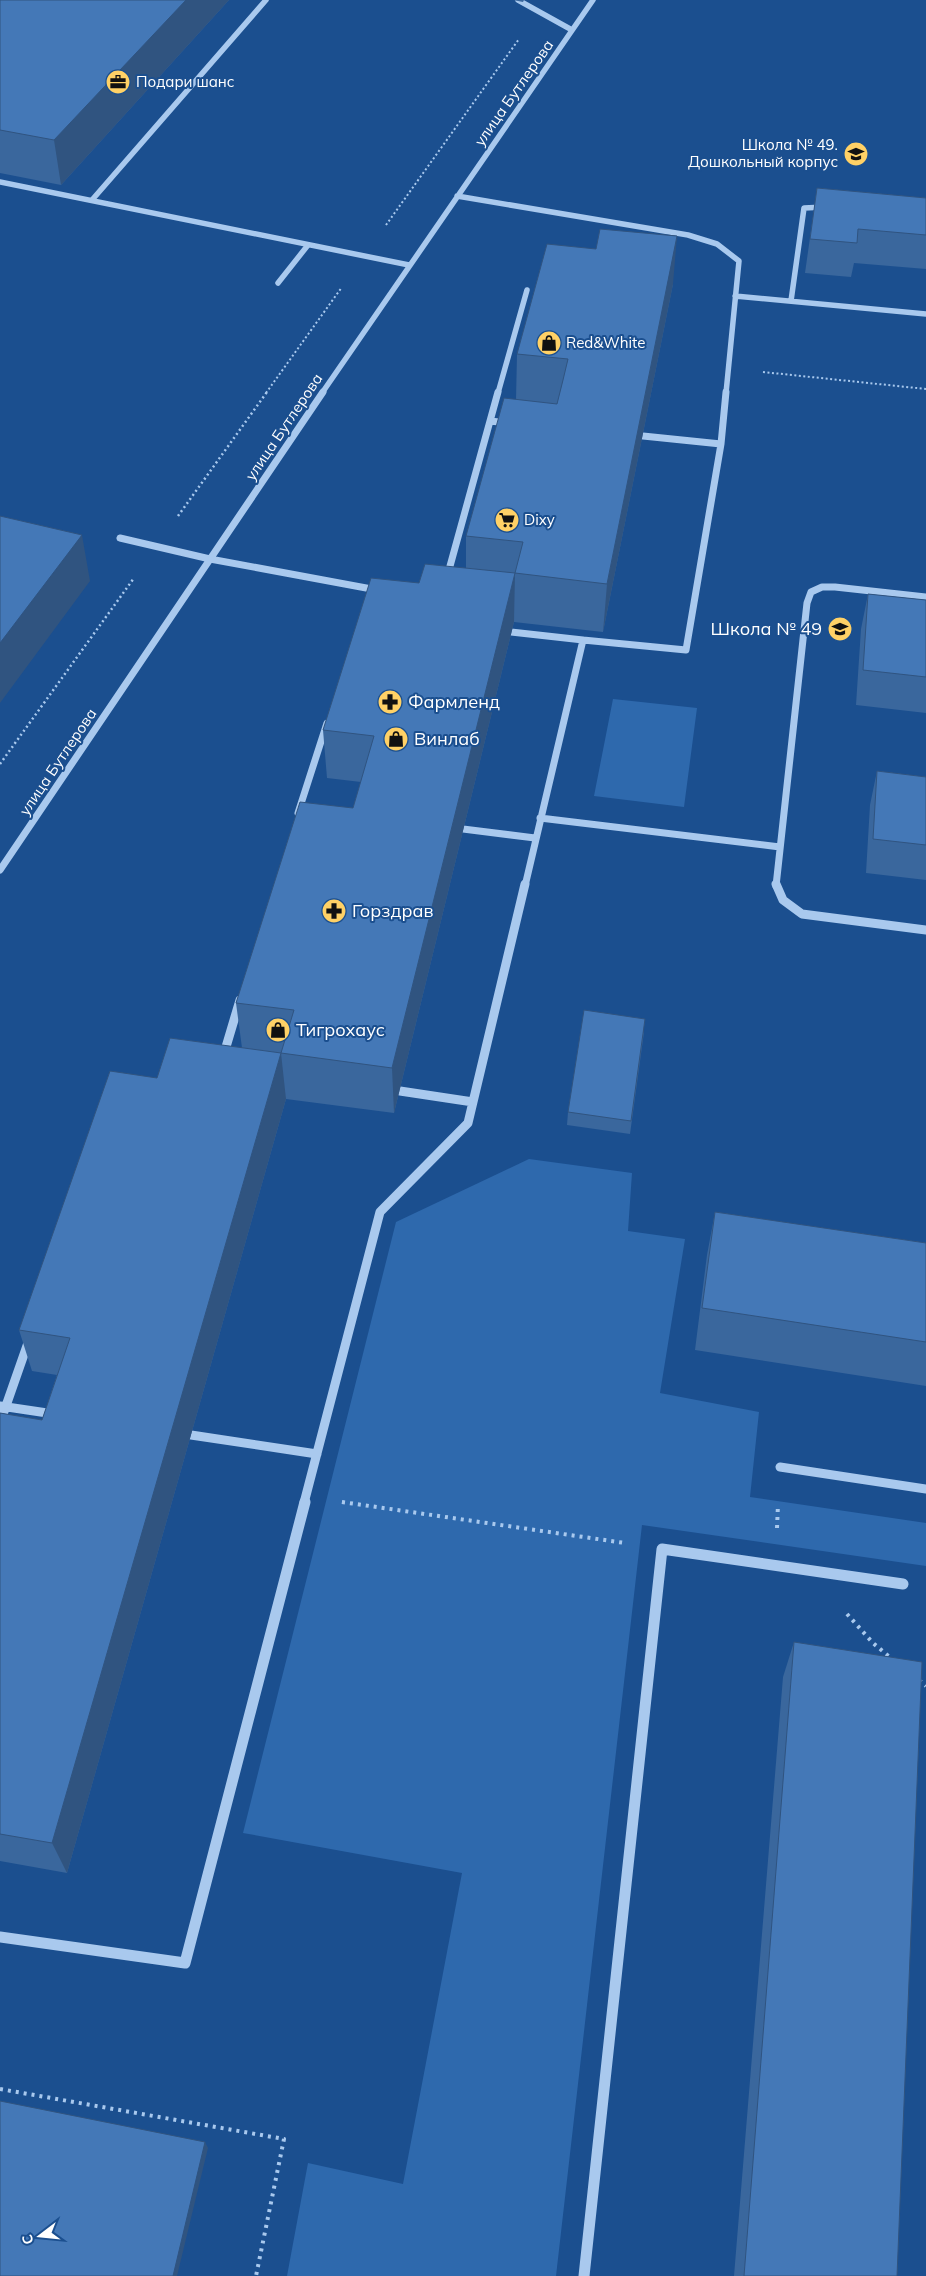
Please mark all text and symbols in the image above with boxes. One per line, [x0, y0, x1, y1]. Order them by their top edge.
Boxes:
street label: улица Бутлерова [470, 36, 557, 149]
office icon: Подари шанс [105, 69, 131, 95]
place label: Подари шанс [136, 72, 234, 91]
place label: Школа № 49. Дошкольный корпус [688, 135, 838, 171]
school or university icon: Школа № 49. Дошкольный корпус [843, 141, 869, 167]
shop icon: Red&White [536, 330, 562, 356]
place label: Red&White [566, 333, 645, 352]
street label: улица Бутлерова [241, 369, 326, 484]
supermarket icon: Dixy [494, 507, 520, 533]
place label: Dixy [524, 510, 555, 529]
school or university icon: Школа № 49 [827, 616, 853, 642]
place label: Школа № 49 [710, 617, 822, 640]
pharmacy icon: Фармленд [377, 689, 403, 715]
place label: Фармленд [408, 690, 500, 713]
street label: улица Бутлерова [15, 704, 100, 819]
shop icon: Винлаб [383, 726, 409, 752]
place label: Винлаб [414, 727, 480, 750]
pharmacy icon: Горздрав [321, 898, 347, 924]
place label: Горздрав [352, 899, 434, 922]
shop icon: Тигрохаус [265, 1017, 291, 1043]
place label: Тигрохаус [296, 1018, 385, 1041]
north arrow [15, 2211, 65, 2261]
text: С [18, 2232, 37, 2247]

